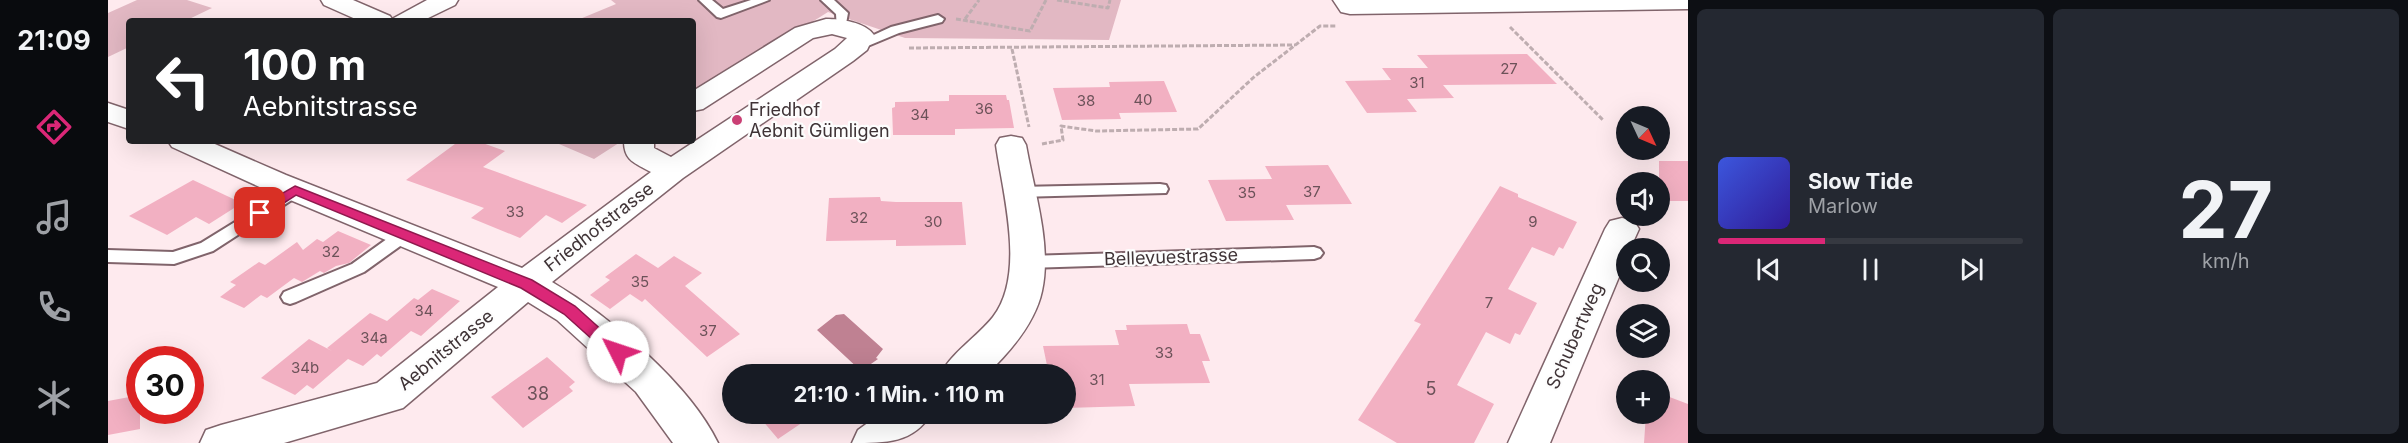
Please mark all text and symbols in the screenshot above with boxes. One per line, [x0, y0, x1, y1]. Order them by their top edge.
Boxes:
text: 21:09 [17, 24, 91, 57]
text: 100 m [243, 39, 366, 90]
icon: left [144, 42, 222, 120]
house number: 27 [1500, 59, 1518, 78]
house number: 31 [1409, 73, 1425, 92]
text: Aebnitstrasse [243, 90, 418, 123]
house number: 40 [1133, 90, 1153, 109]
house number: 38 [1077, 91, 1095, 110]
place label: Friedhof Aebnit Gümligen [749, 99, 890, 141]
house number: 36 [975, 99, 993, 118]
house number: 34 [911, 105, 929, 124]
icon: directions [33, 106, 75, 148]
north arrow [1616, 106, 1670, 160]
map controls [1616, 106, 1670, 424]
marker: Friedhof Aebnit Gümligen [730, 113, 744, 127]
text: 27 [2179, 162, 2273, 257]
text: Slow Tide [1808, 168, 1913, 194]
button: sound [1616, 172, 1670, 226]
street label: Friedhofstrasse [540, 178, 657, 276]
house number: 37 [1303, 182, 1321, 201]
house number: 35 [1238, 183, 1256, 202]
pin [234, 187, 285, 238]
text: Marlow [1808, 194, 1878, 218]
icon: music [33, 196, 75, 238]
icon: arrive [243, 196, 276, 229]
house number: 33 [506, 202, 524, 221]
house number: 32 [850, 208, 868, 227]
house number: 30 [924, 212, 942, 231]
house number: 9 [1528, 212, 1538, 231]
button: search [1616, 238, 1670, 292]
house number: 32 [322, 242, 340, 261]
street label: Bellevuestrasse [1104, 244, 1238, 269]
text: km/h [2202, 249, 2250, 273]
icon: previous [1752, 253, 1785, 286]
icon: pause [1854, 253, 1887, 286]
icon: next [1955, 253, 1988, 286]
house number: 35 [631, 272, 649, 291]
street label: Schubertweg [1542, 280, 1607, 392]
icon: phone [33, 286, 75, 328]
house number: 7 [1485, 293, 1493, 312]
house number: 34 [415, 301, 433, 320]
button: layers [1616, 304, 1670, 358]
street label: Aebnitstrasse [394, 305, 498, 394]
position arrow [586, 320, 650, 384]
house number: 37 [699, 321, 717, 340]
house number: 34a [360, 328, 388, 347]
house number: 33 [1155, 343, 1173, 362]
speed limit sign: 30 [126, 346, 204, 424]
house number: 34b [291, 358, 319, 377]
house number: 31 [1089, 370, 1105, 389]
button: + [1616, 370, 1670, 424]
icon: climate [33, 377, 75, 419]
house number: 5 [1426, 378, 1436, 399]
text: 21:10 · 1 Min. · 110 m [793, 381, 1005, 407]
house number: 38 [527, 383, 549, 404]

